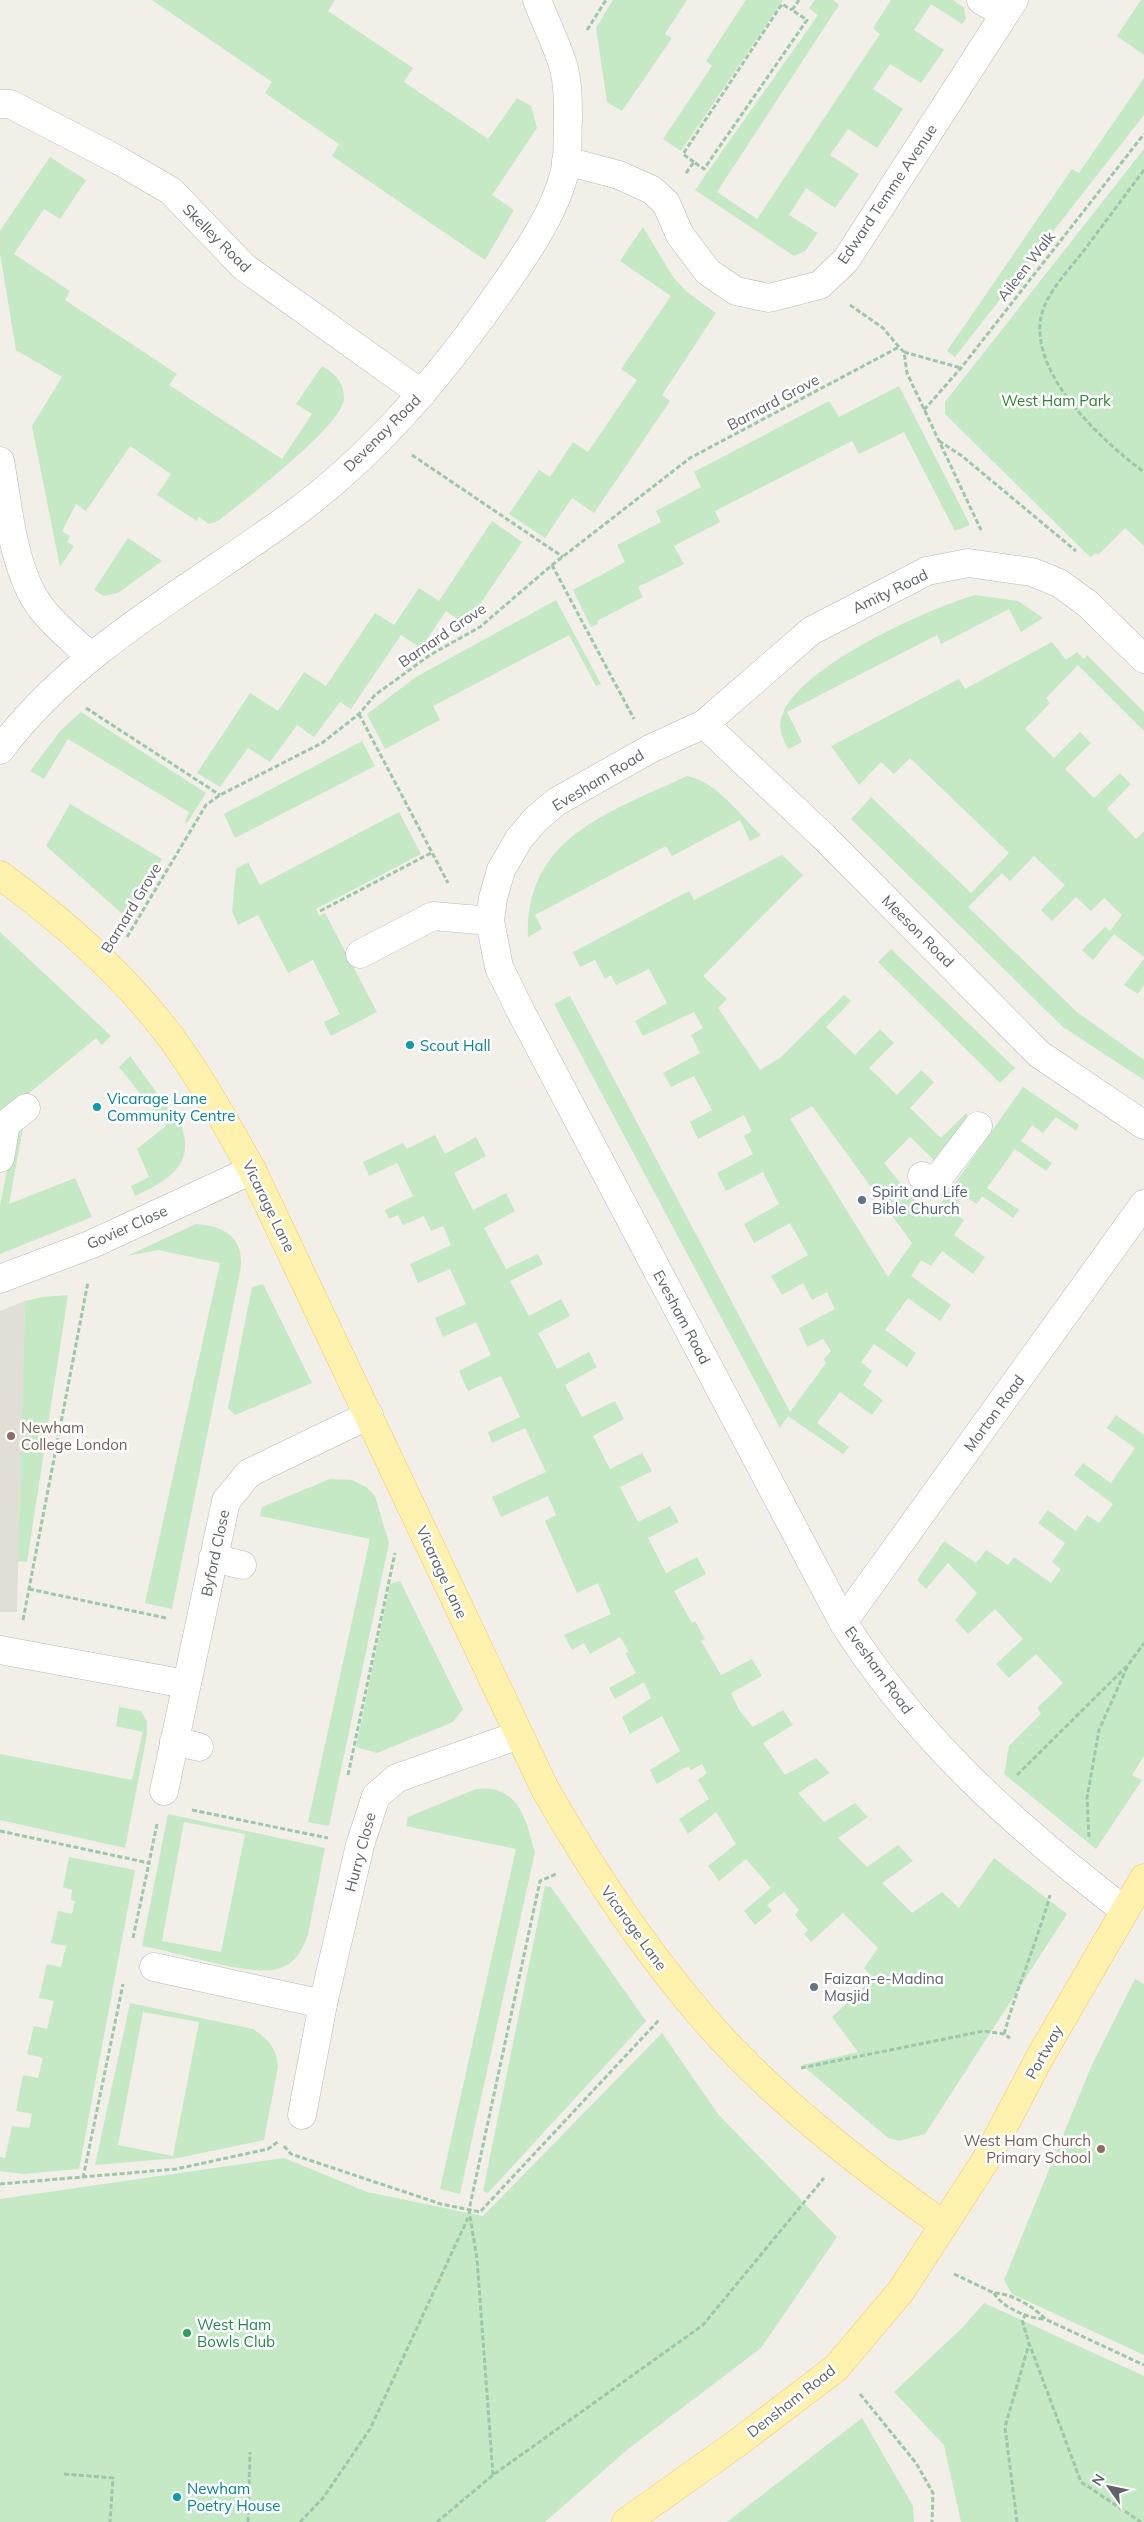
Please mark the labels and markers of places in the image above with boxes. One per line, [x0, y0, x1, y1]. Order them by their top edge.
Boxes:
place label: Scout Hall [420, 1036, 491, 1055]
marker: Scout Hall [404, 1039, 416, 1051]
place label: Vicarage Lane Community Centre [107, 1089, 235, 1125]
marker: Vicarage Lane Community Centre [91, 1101, 103, 1113]
place label: Spirit and Life Bible Church [872, 1182, 968, 1218]
marker: Spirit and Life Bible Church [856, 1194, 868, 1206]
place label: Newham College London [21, 1418, 128, 1454]
marker: Newham College London [5, 1430, 17, 1442]
place label: Faizan-e-Madina Masjid [824, 1969, 944, 2005]
marker: Faizan-e-Madina Masjid [808, 1981, 820, 1993]
place label: West Ham Church Primary School [964, 2131, 1091, 2167]
marker: West Ham Church Primary School [1095, 2143, 1107, 2155]
place label: West Ham Bowls Club [197, 2315, 275, 2351]
marker: West Ham Bowls Club [181, 2327, 193, 2339]
place label: Newham Poetry House [187, 2479, 280, 2515]
marker: Newham Poetry House [171, 2491, 183, 2503]

